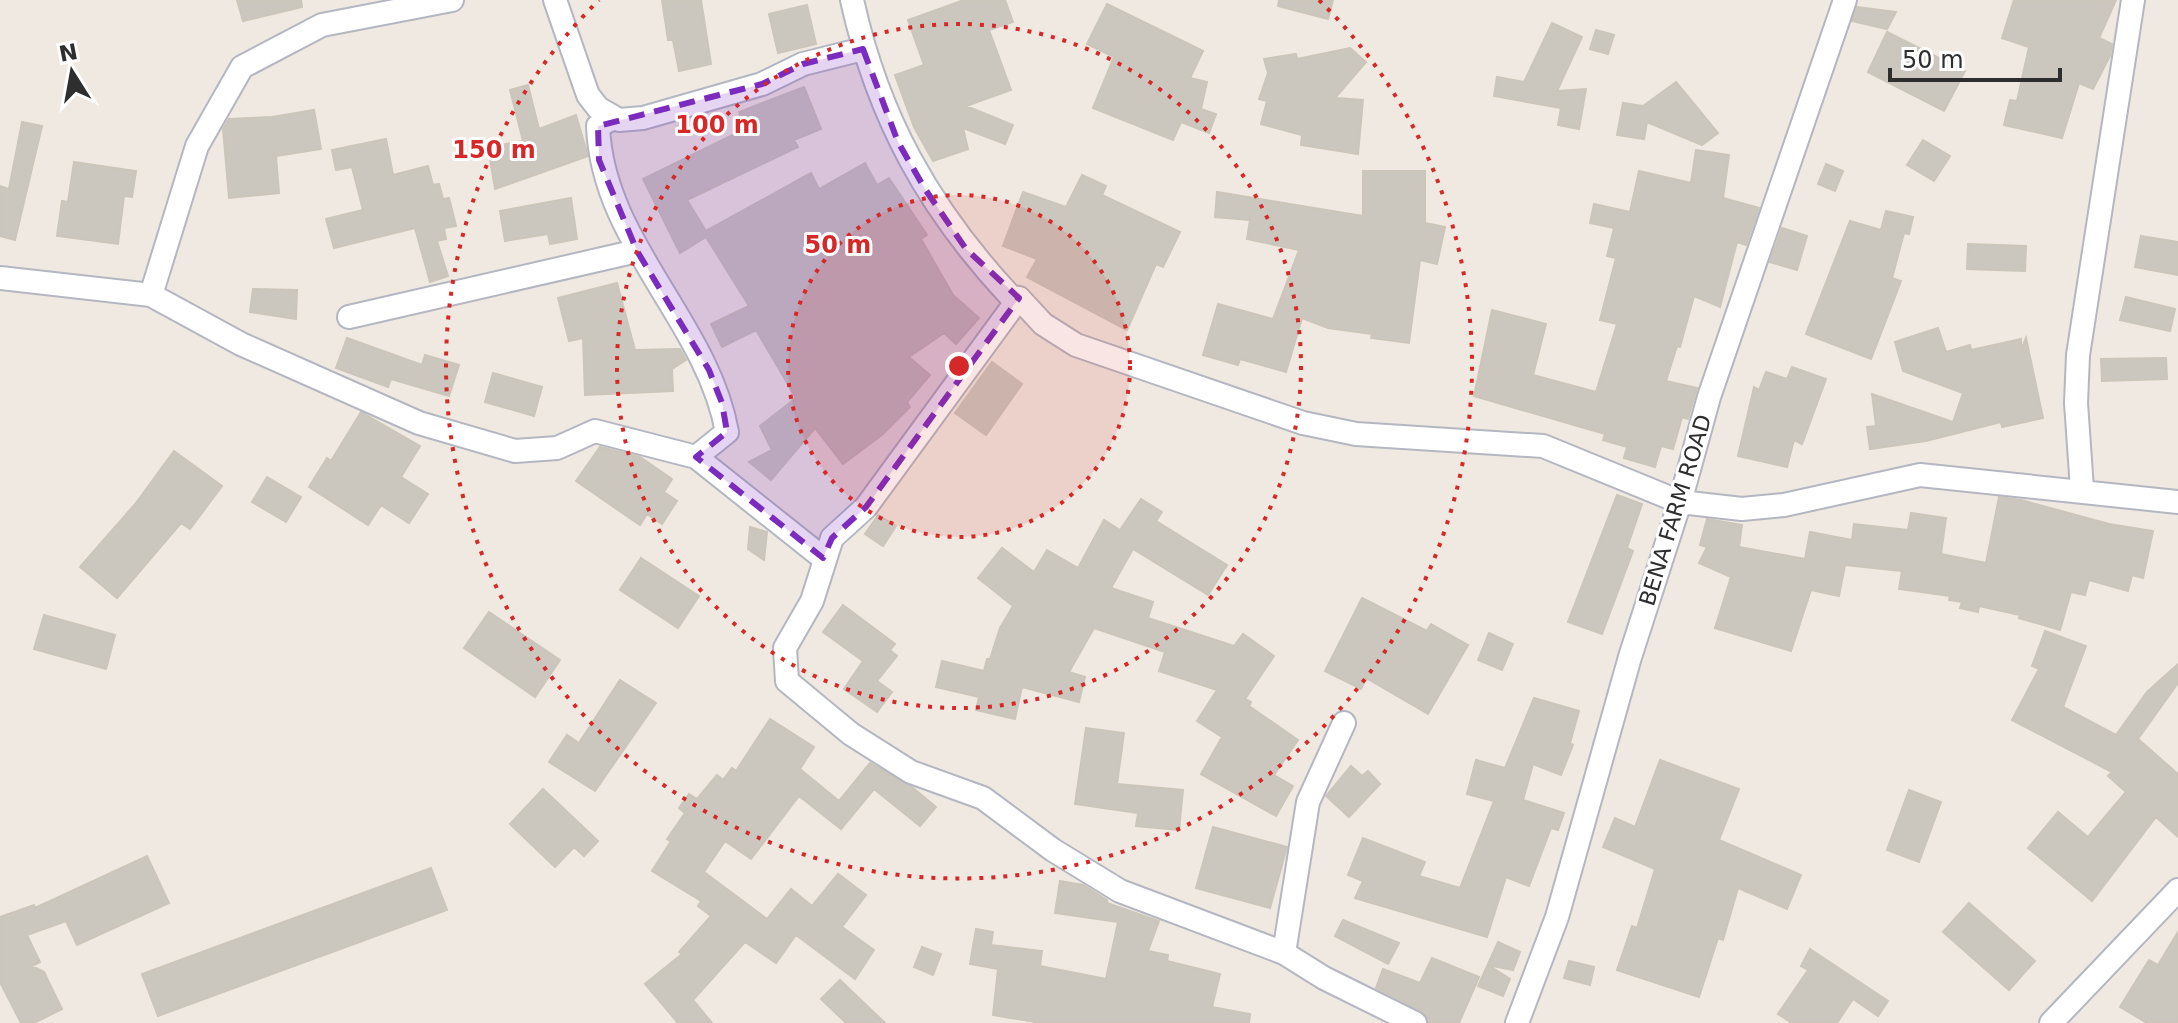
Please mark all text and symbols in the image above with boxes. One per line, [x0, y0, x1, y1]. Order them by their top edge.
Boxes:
north arrow [32, 32, 112, 112]
scale bar [1890, 32, 2060, 82]
text: N [57, 39, 80, 67]
text: 50 m [1902, 46, 1964, 74]
text: 100 m [675, 111, 759, 139]
text: 150 m [452, 136, 536, 164]
text: 50 m [805, 231, 871, 259]
centre of rings [945, 352, 973, 380]
street label: BENA FARM ROAD [1634, 412, 1716, 609]

